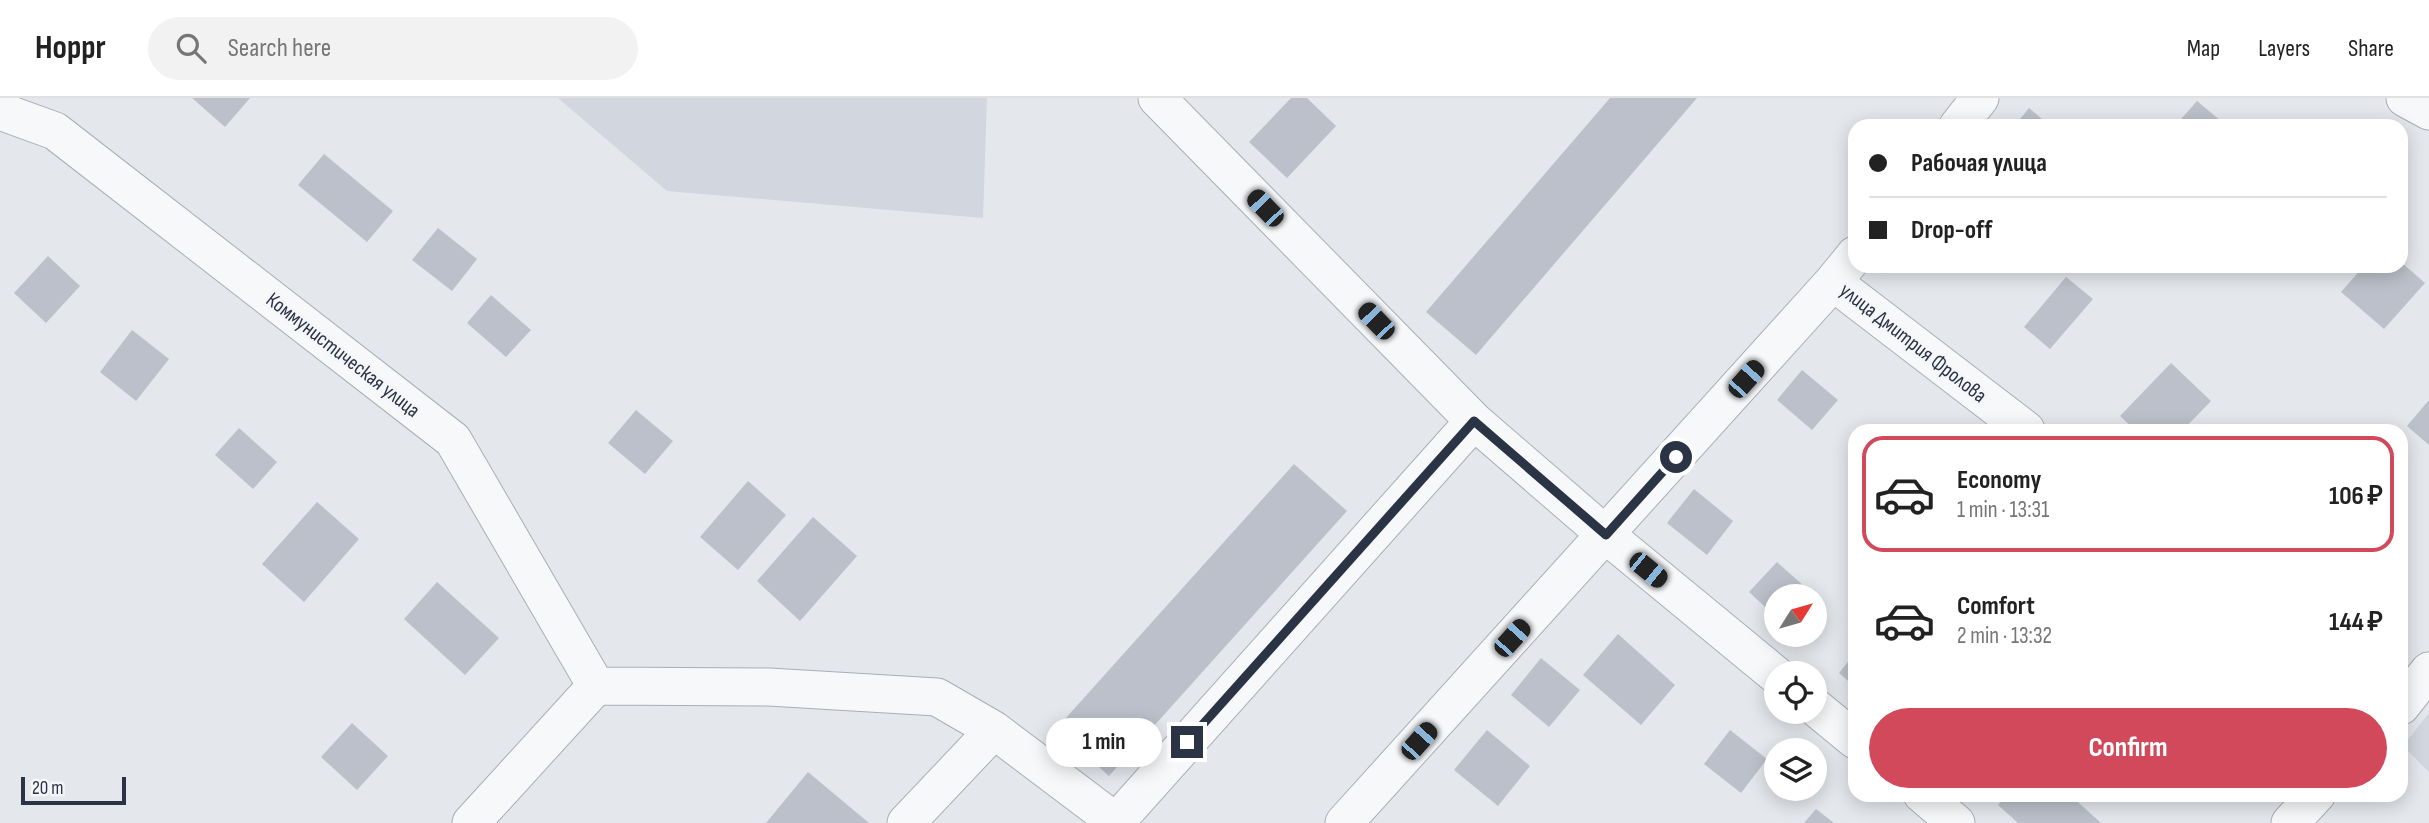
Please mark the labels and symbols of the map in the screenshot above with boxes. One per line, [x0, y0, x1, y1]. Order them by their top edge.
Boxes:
car [1243, 186, 1288, 230]
street label: улица Дмитрия Фролова [1835, 278, 1991, 408]
street label: Коммунистическая улица [261, 287, 425, 423]
car [1354, 299, 1399, 343]
car [1725, 356, 1768, 402]
route start [1660, 441, 1692, 473]
car [1626, 549, 1671, 591]
north arrow [1764, 584, 1827, 648]
car [1491, 615, 1534, 661]
callout: 1 min [1047, 718, 1162, 766]
car [1398, 718, 1441, 764]
route end [1171, 726, 1203, 758]
scale bar [21, 774, 126, 806]

